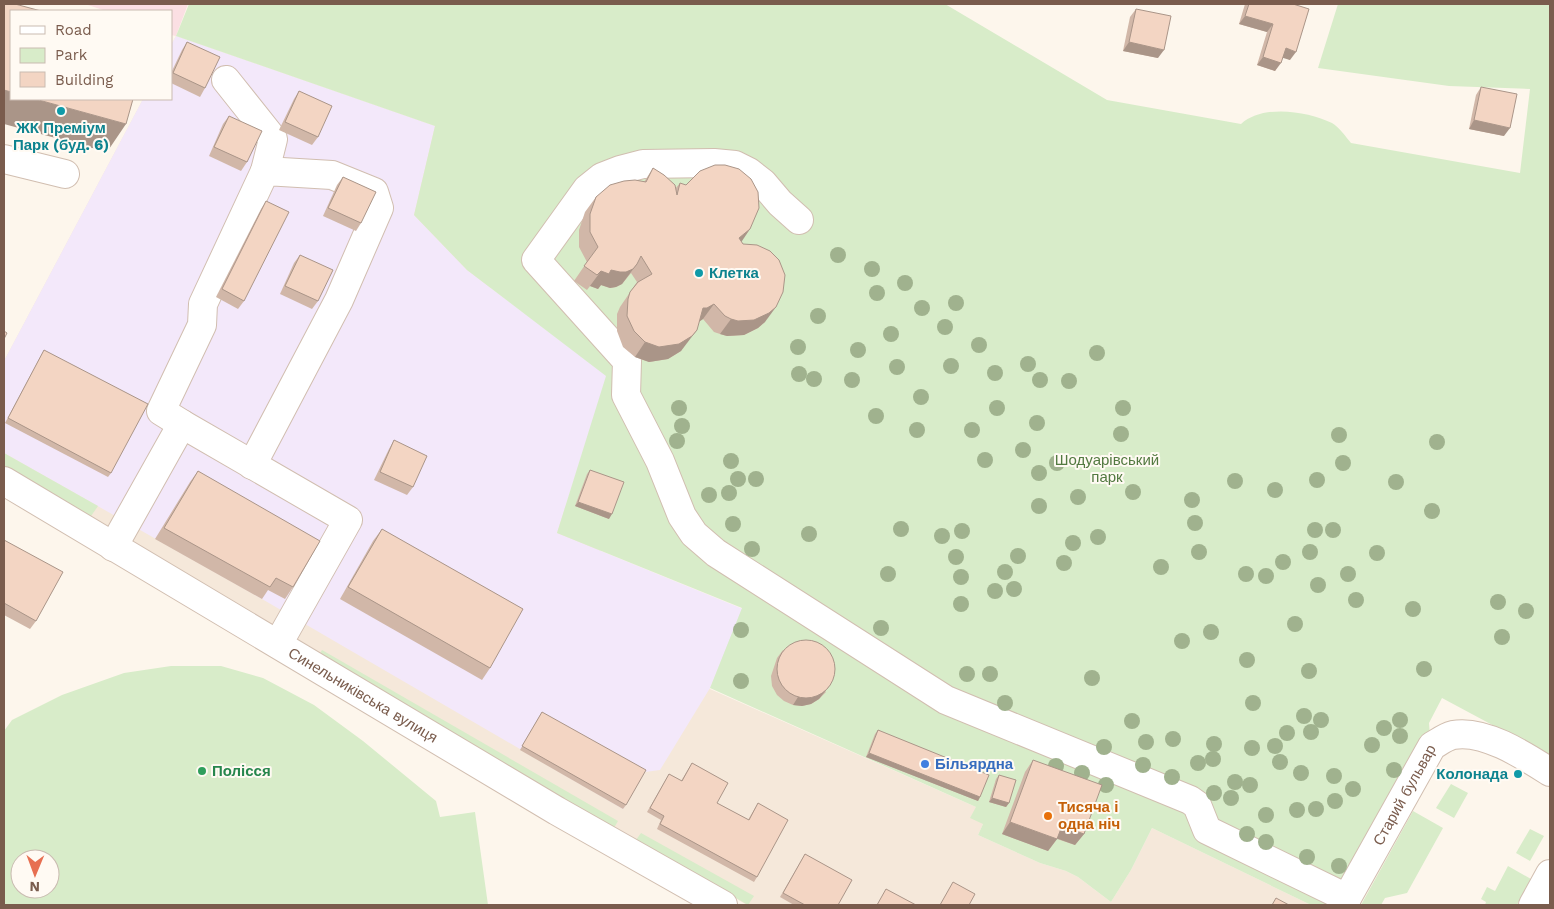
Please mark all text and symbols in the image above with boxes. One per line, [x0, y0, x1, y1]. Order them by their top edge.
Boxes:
legend [10, 10, 172, 100]
text: Road [55, 21, 92, 39]
text: Park [55, 46, 88, 64]
text: Building [55, 71, 113, 89]
marker: ЖК Преміум Парк (буд. 6) [55, 105, 67, 117]
place label: ЖК Преміум Парк (буд. 6) [13, 119, 109, 154]
place label: Клетка [709, 264, 759, 282]
marker: Клетка [693, 267, 705, 279]
park label: Шодуарівський парк [1055, 451, 1159, 486]
street label: Синельниківська вулиця [285, 644, 441, 747]
street label: Старий бульвар [1369, 741, 1440, 849]
place label: Більярдна [935, 755, 1014, 773]
marker: Більярдна [919, 758, 931, 770]
place label: Полісся [212, 762, 271, 780]
marker: Полісся [196, 765, 208, 777]
place label: Колонада [1436, 765, 1509, 783]
marker: Колонада [1512, 768, 1524, 780]
place label: Тисяча і одна ніч [1058, 798, 1120, 833]
marker: Тисяча і одна ніч [1042, 810, 1054, 822]
north arrow [10, 849, 60, 899]
text: N [29, 879, 40, 895]

